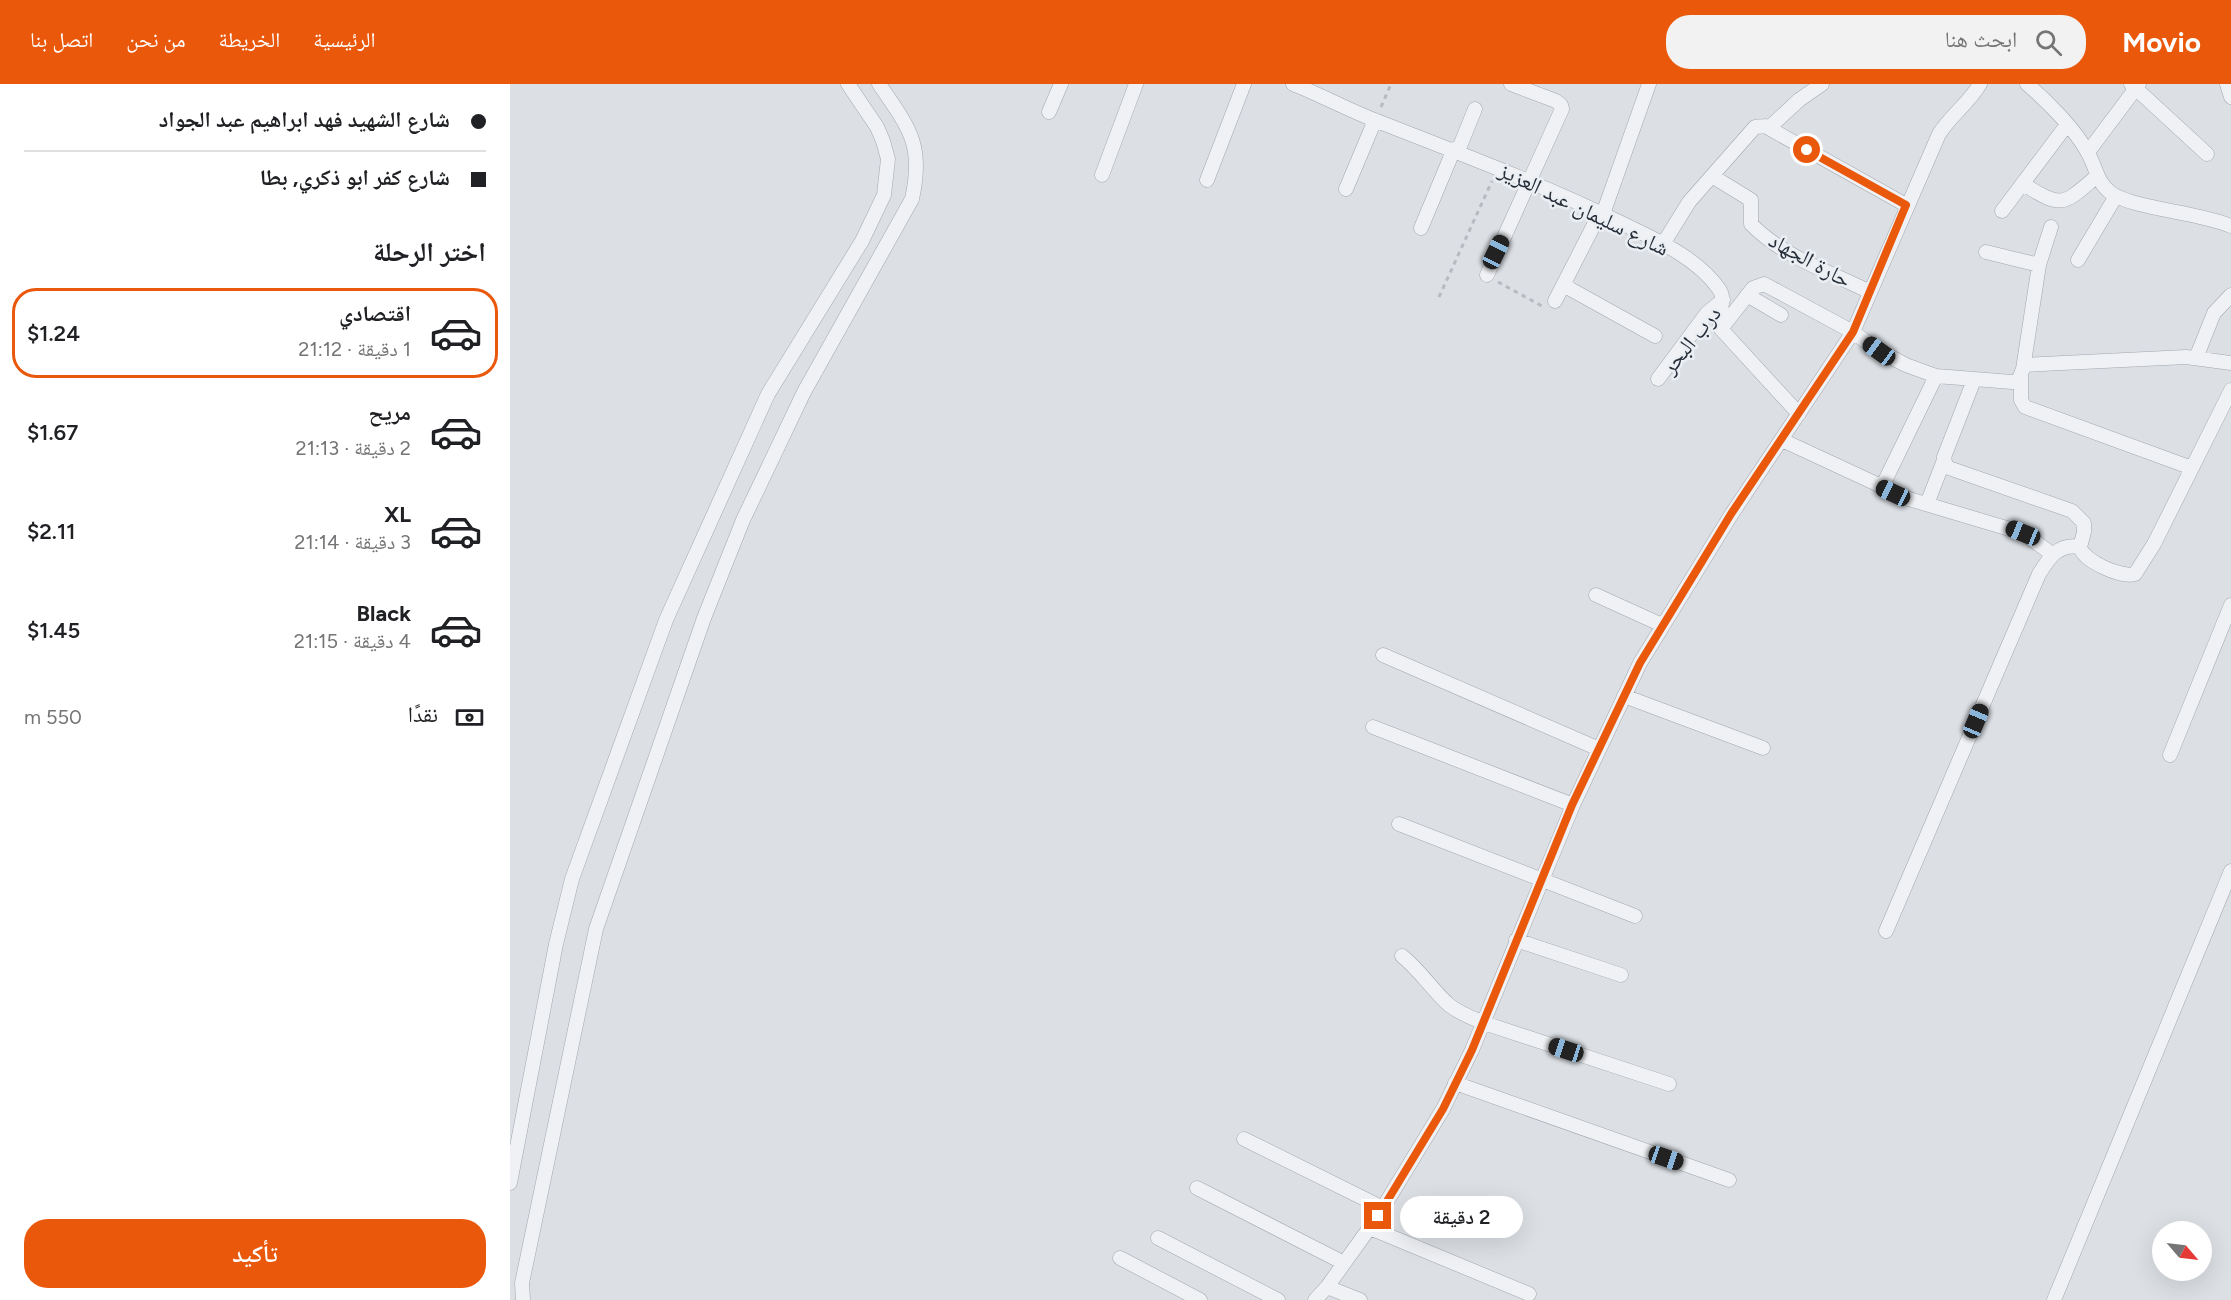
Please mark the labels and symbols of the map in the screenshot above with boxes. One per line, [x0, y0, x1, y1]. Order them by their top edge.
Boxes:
route start [1793, 136, 1820, 163]
street label: شارع سليمان عبد العزيز [1494, 156, 1673, 262]
street label: حارة الجهاد [1764, 226, 1856, 294]
car [1480, 232, 1512, 272]
street label: درب البحر [1655, 300, 1727, 380]
car [1859, 333, 1899, 369]
car [1873, 477, 1913, 509]
car [2003, 518, 2043, 548]
car [1961, 701, 1991, 741]
car [1546, 1036, 1586, 1064]
car [1646, 1144, 1686, 1172]
callout: 2 دقيقة [1399, 1195, 1522, 1237]
route end [1364, 1202, 1391, 1229]
north arrow [2152, 1221, 2212, 1281]

